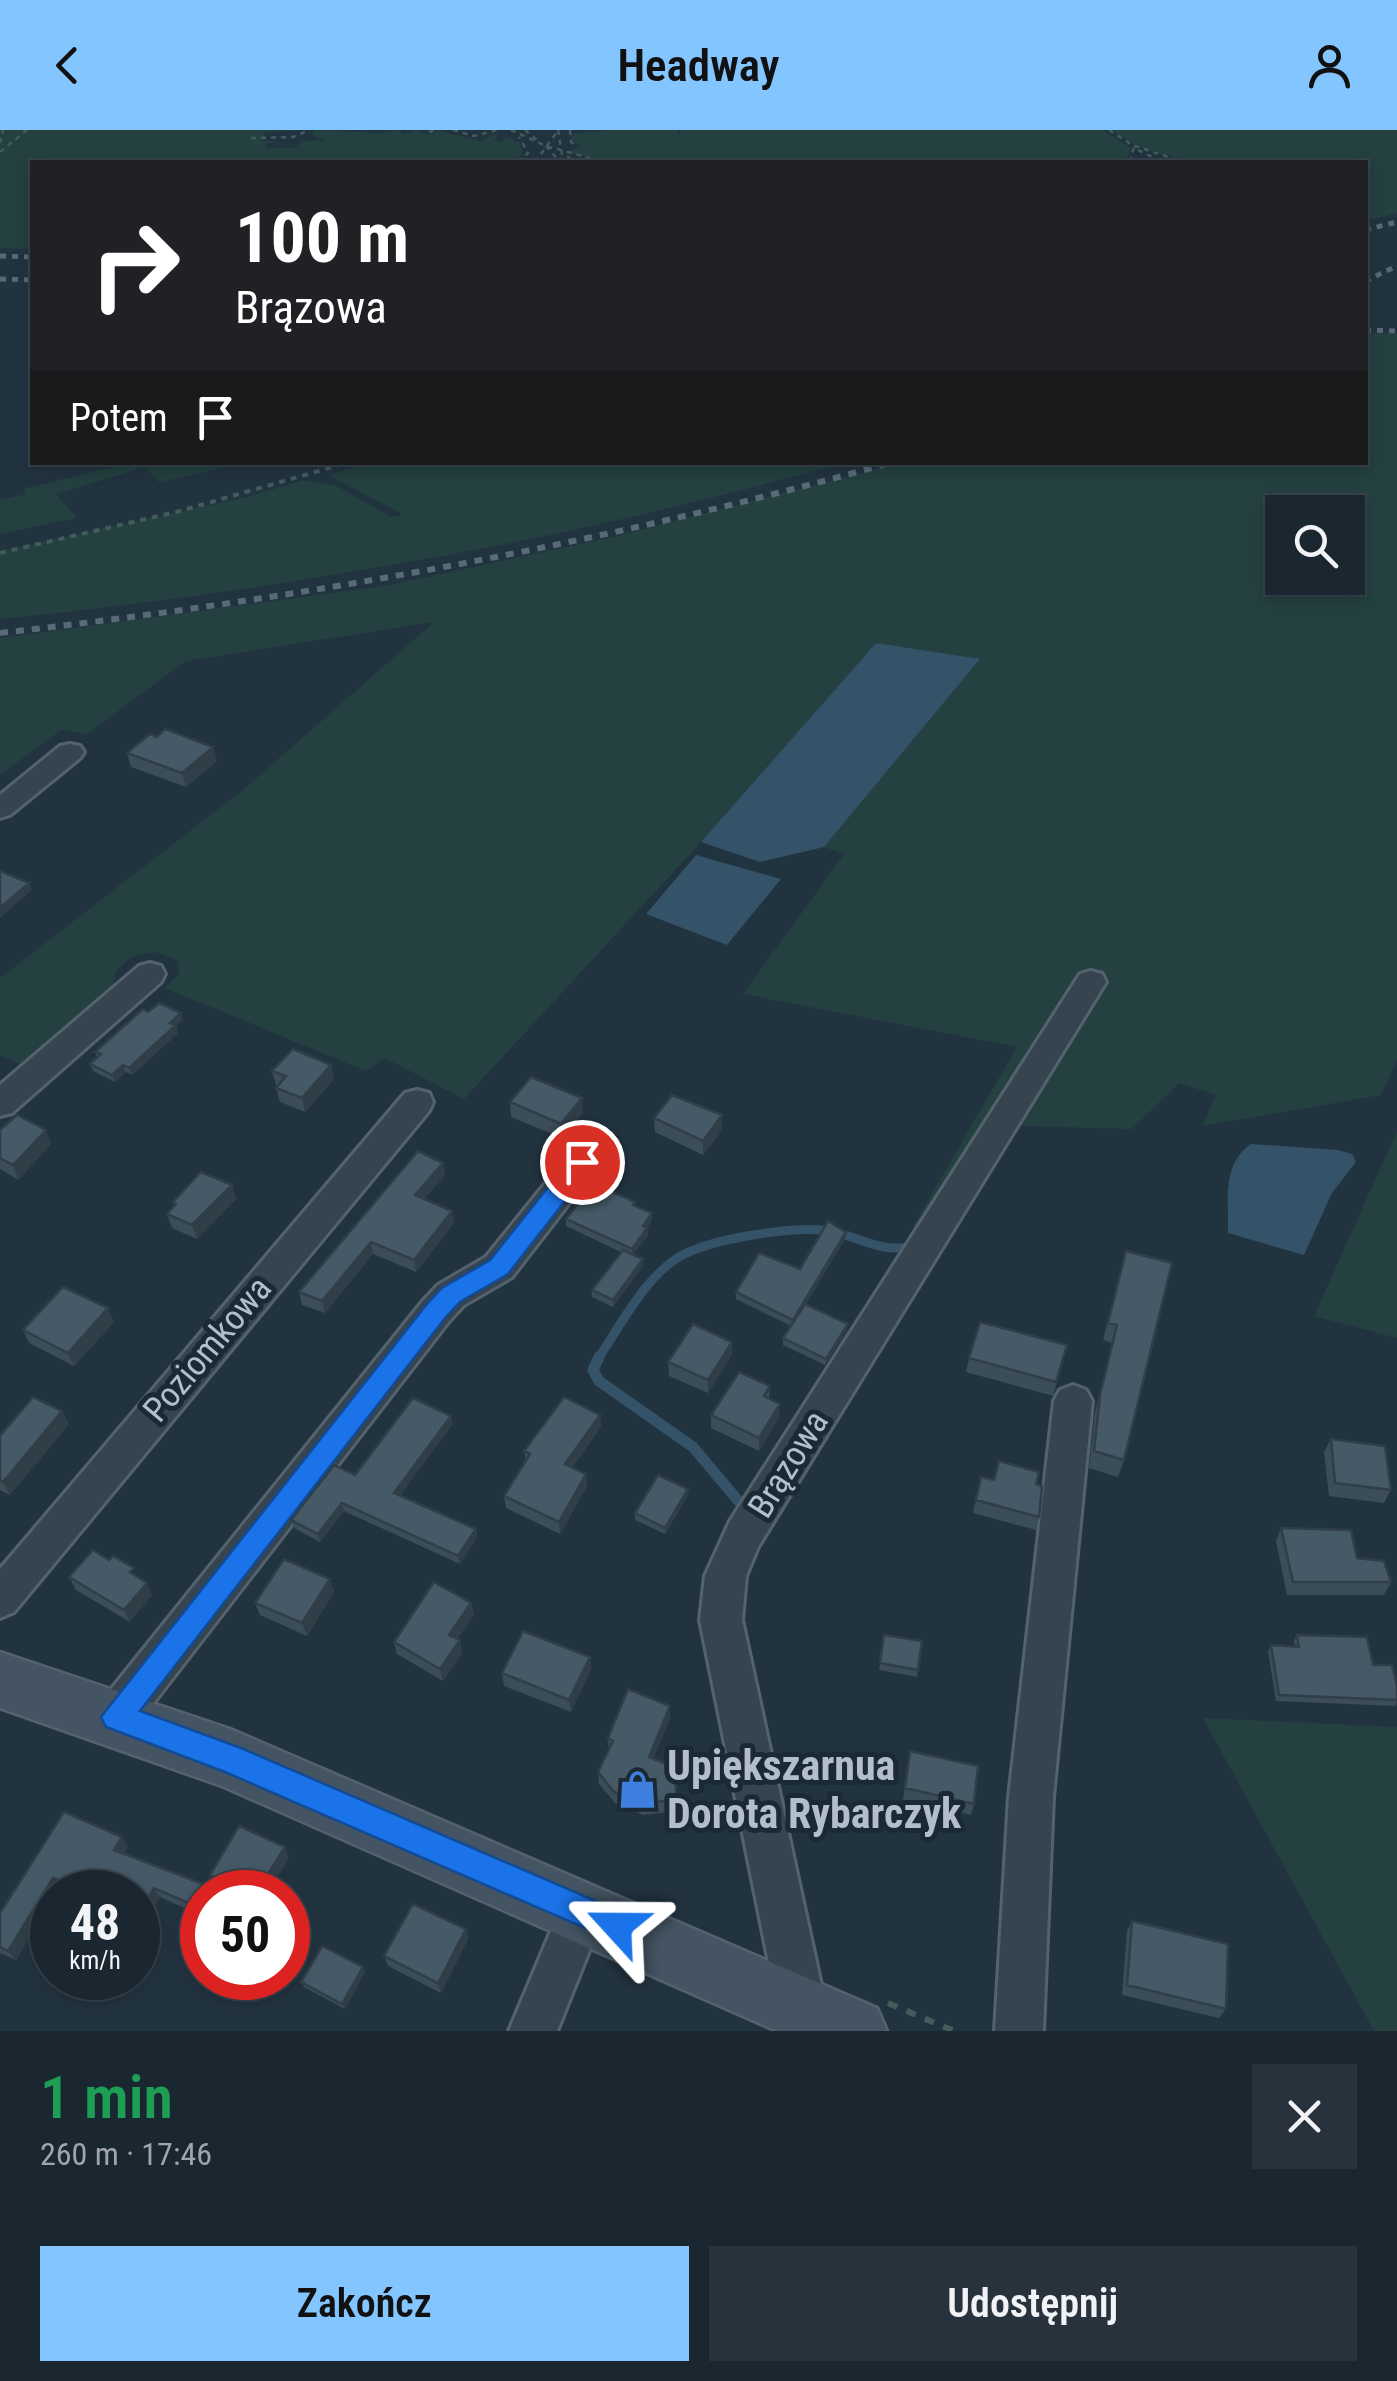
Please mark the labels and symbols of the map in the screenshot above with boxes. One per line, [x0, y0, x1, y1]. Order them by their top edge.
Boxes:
pin [540, 1120, 625, 1205]
street label: Poziomkowa [135, 1268, 280, 1430]
street label: Brązowa [740, 1403, 837, 1525]
place label: Upiększarnua Dorota Rybarczyk [667, 1741, 962, 1838]
shop icon: Upiększarnua Dorota Rybarczyk [616, 1768, 658, 1810]
speed limit sign: 50 [180, 1870, 310, 2000]
position arrow [565, 1874, 669, 1978]

